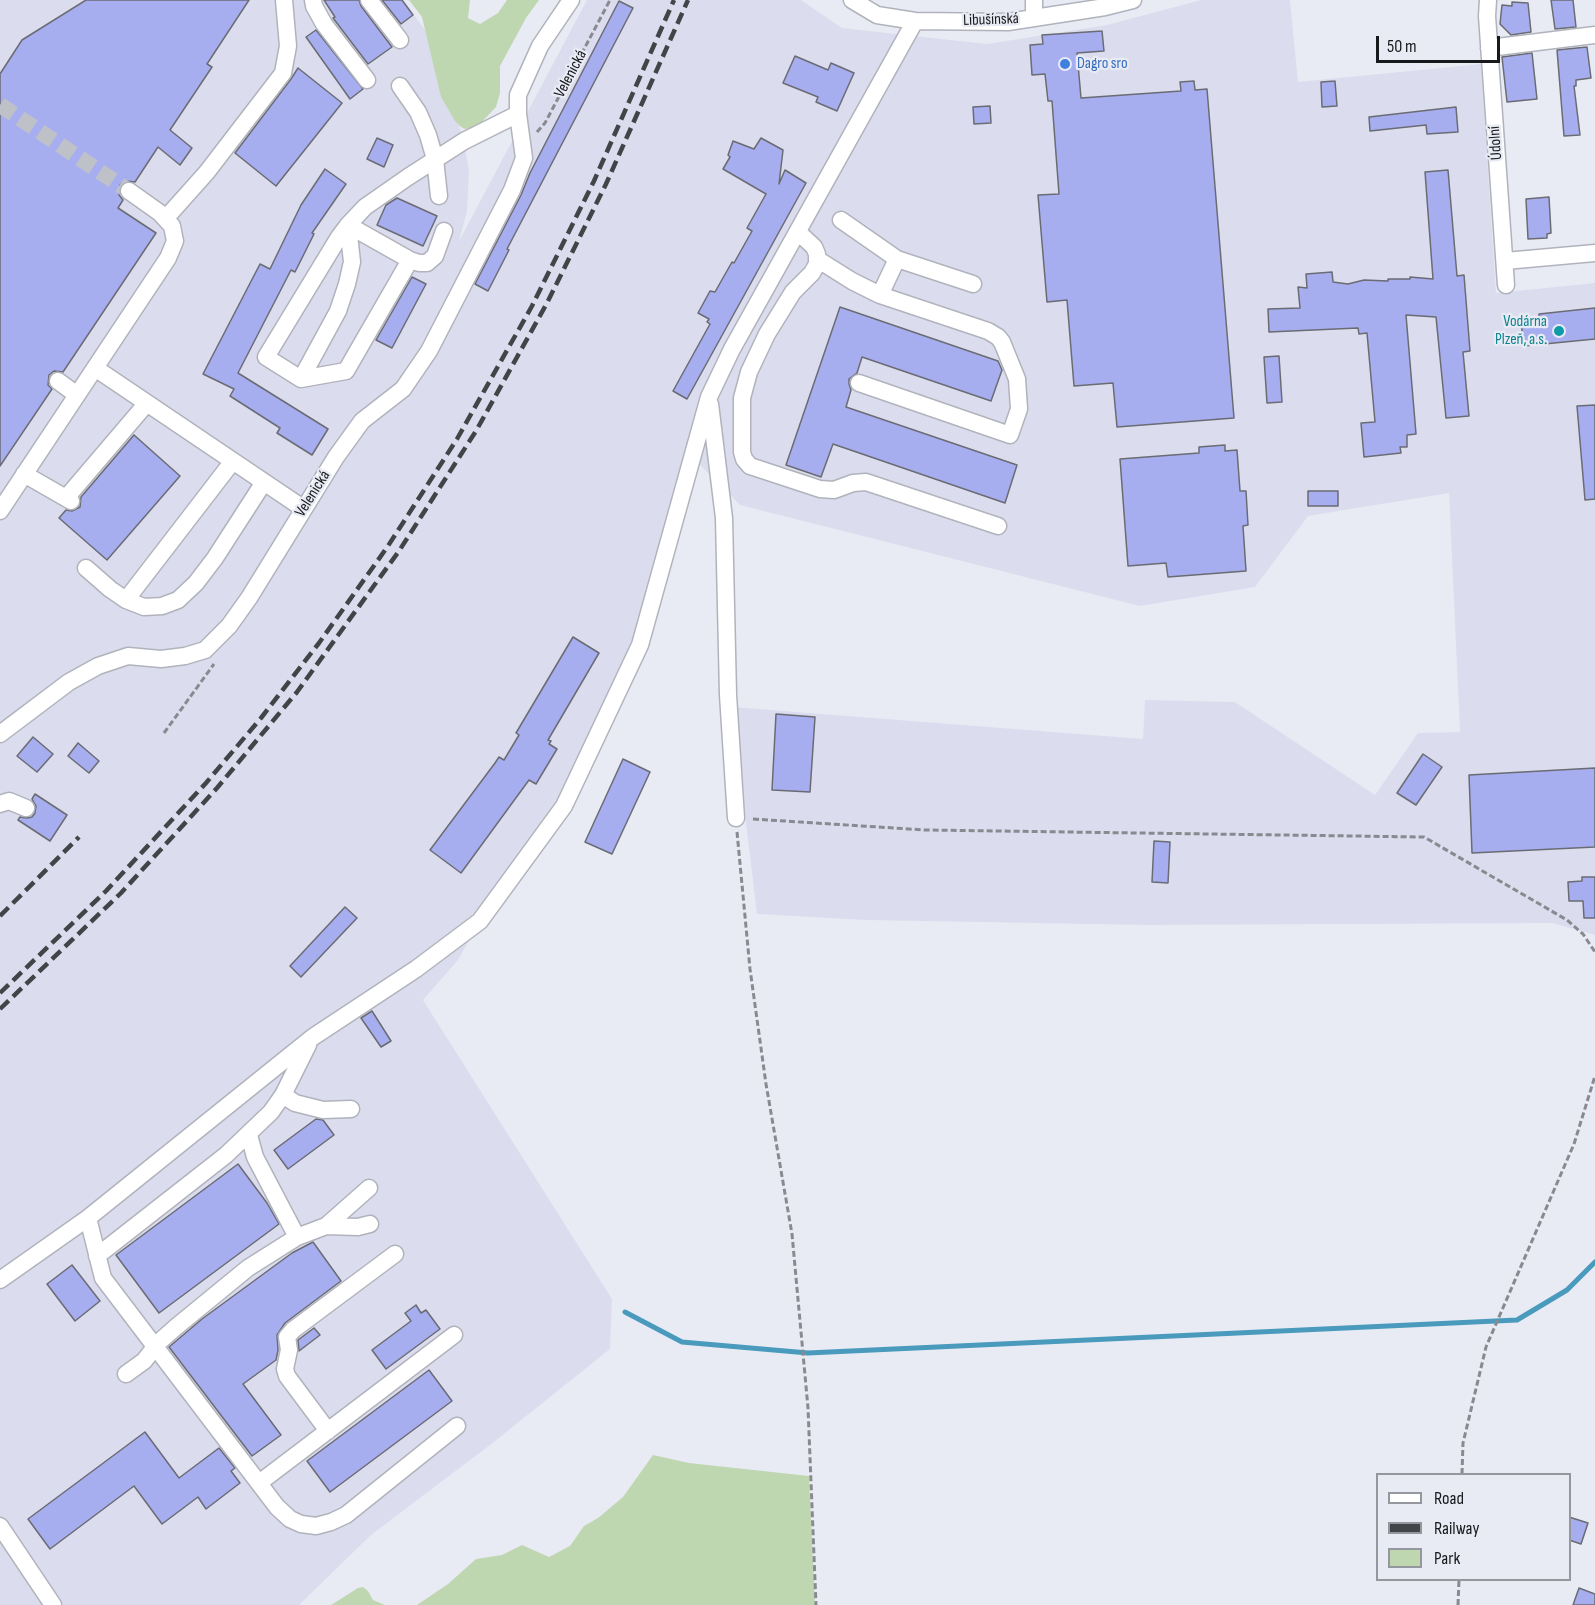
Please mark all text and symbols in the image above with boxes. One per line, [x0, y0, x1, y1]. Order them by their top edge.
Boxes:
street label: Libušínská [963, 9, 1019, 31]
scale bar [1379, 24, 1504, 62]
text: 50 m [1387, 36, 1417, 57]
street label: Velenická [551, 47, 591, 101]
place label: Dagro sro [1077, 54, 1128, 74]
marker: Dagro sro [1058, 57, 1072, 71]
street label: Údolní [1485, 125, 1507, 161]
place label: Vodárna Plzeň, a.s. [1495, 312, 1547, 350]
marker: Vodárna Plzeň, a.s. [1552, 324, 1566, 338]
street label: Velenická [291, 467, 335, 521]
legend [1376, 1473, 1571, 1581]
text: Road [1434, 1488, 1464, 1509]
text: Railway [1434, 1518, 1479, 1539]
text: Park [1434, 1548, 1460, 1569]

